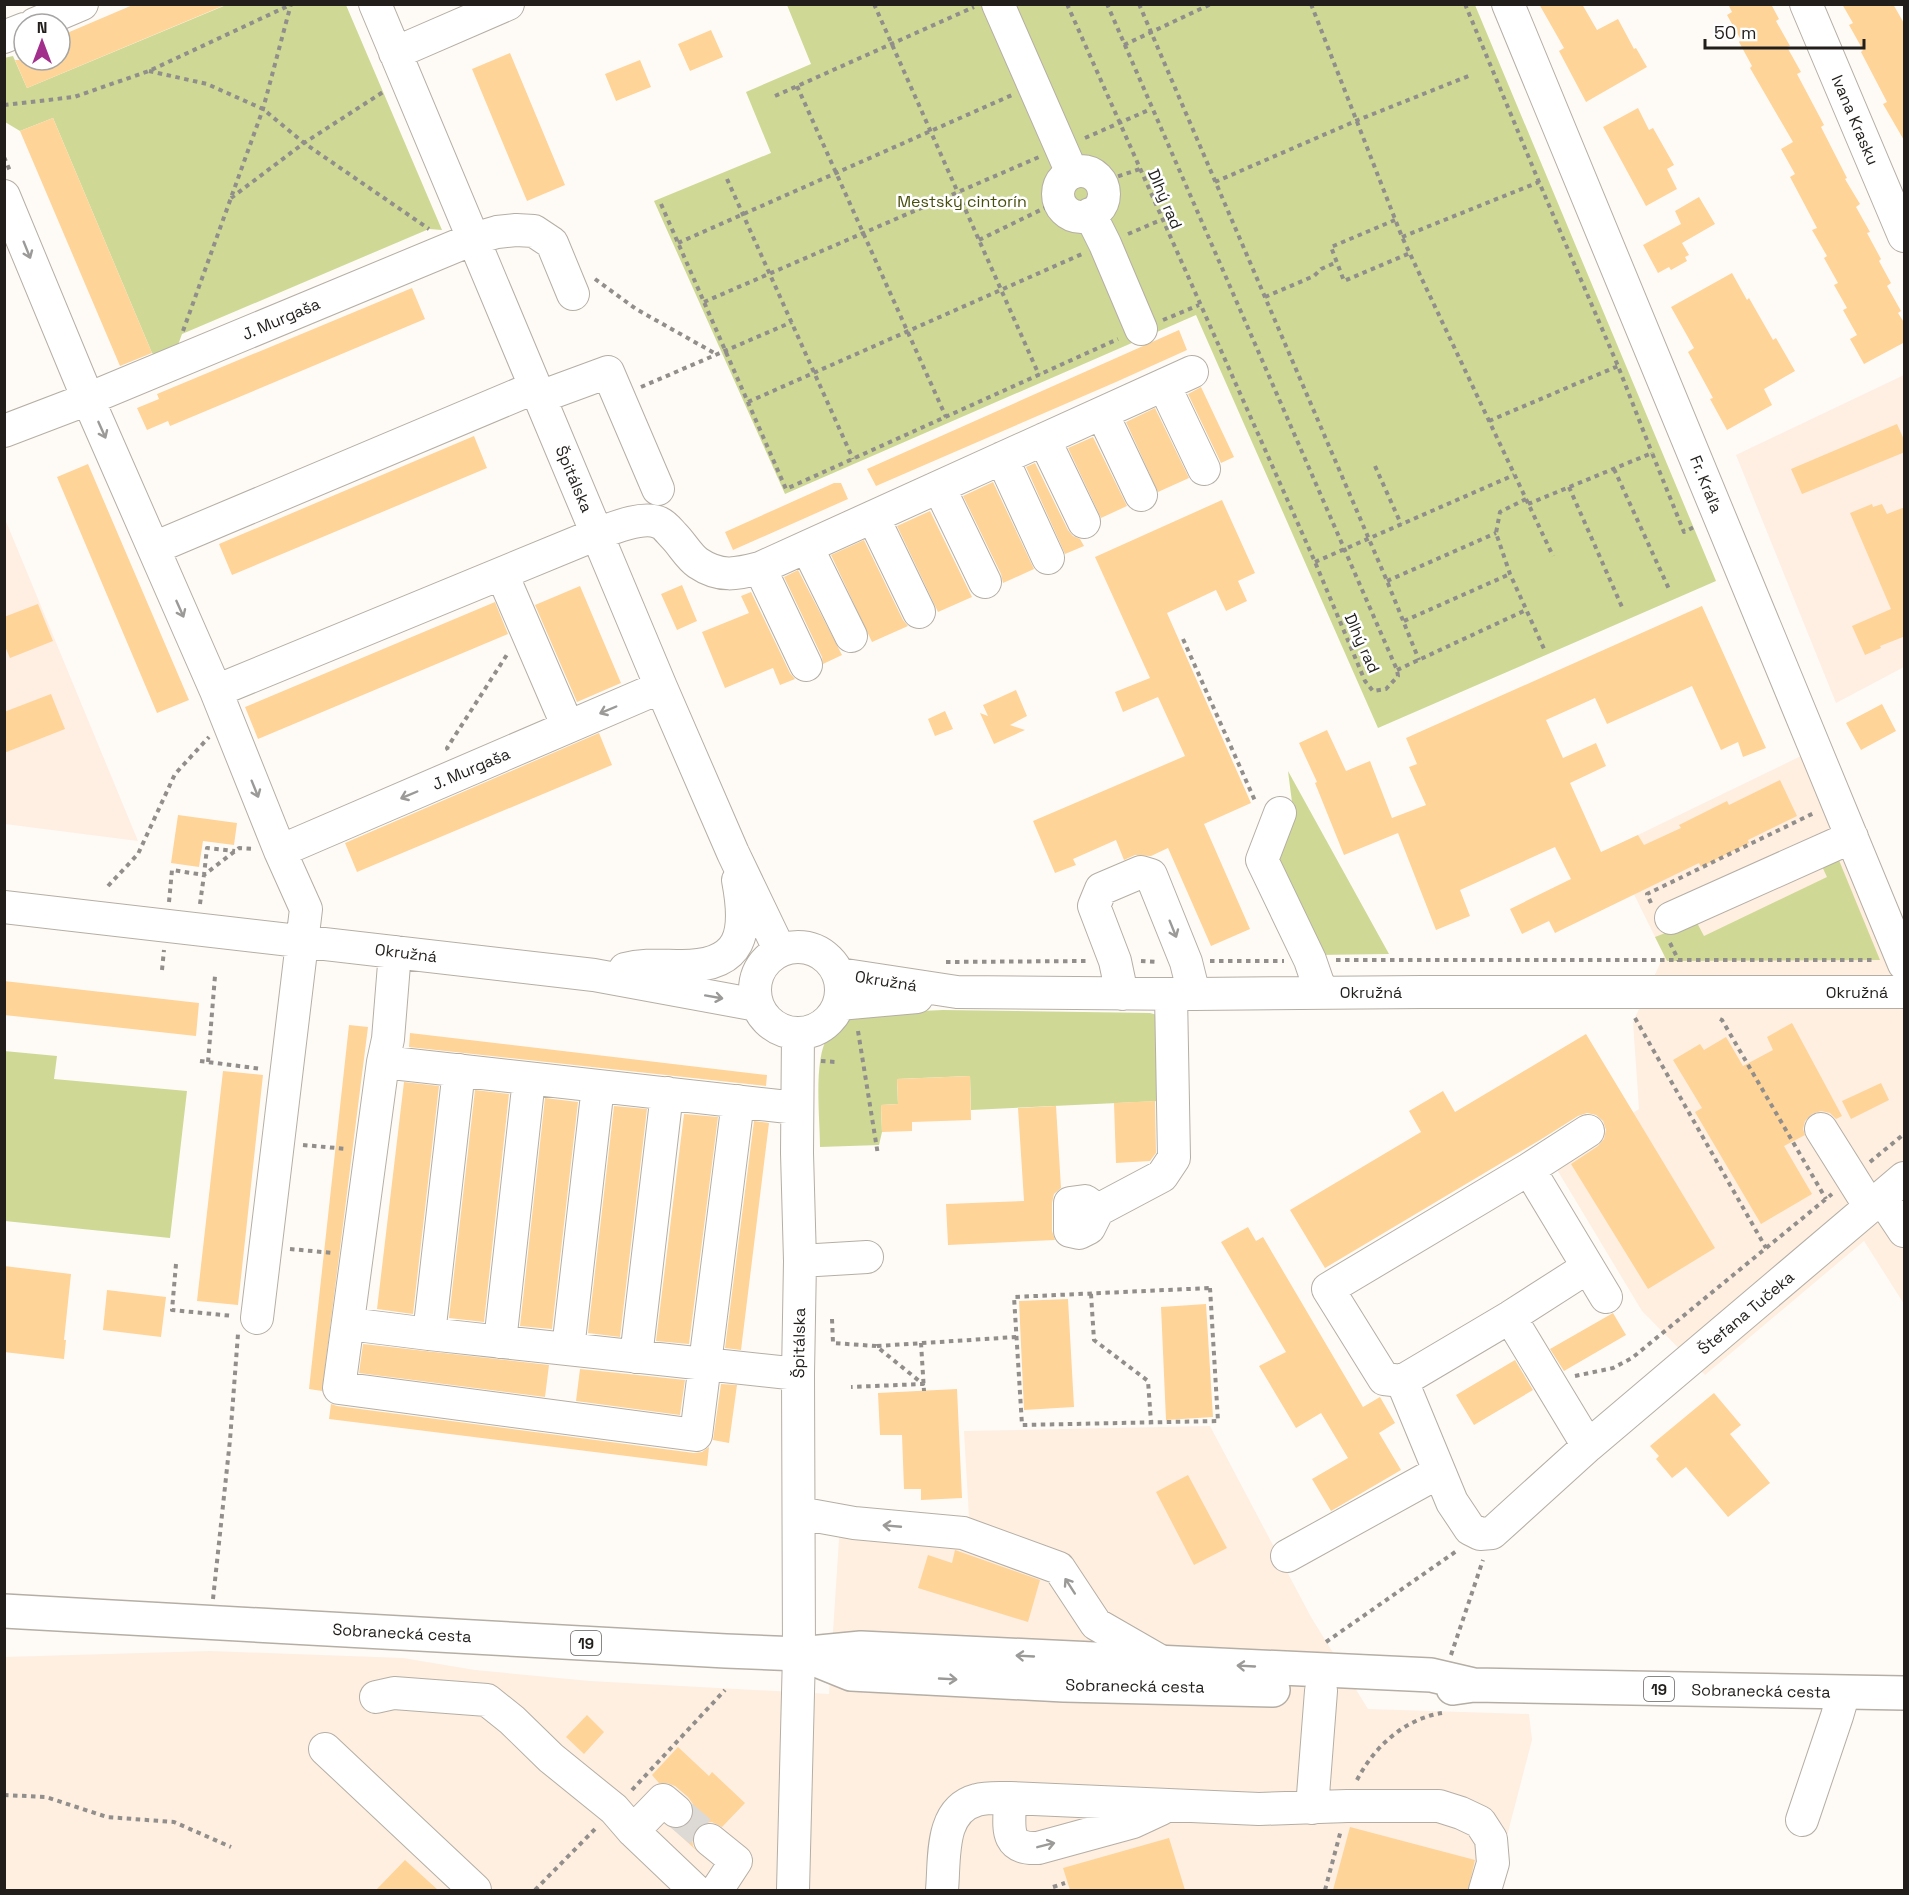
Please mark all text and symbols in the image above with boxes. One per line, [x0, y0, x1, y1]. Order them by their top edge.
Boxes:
north arrow [12, 12, 72, 72]
scale bar [1705, 12, 1864, 50]
text: N [37, 17, 47, 38]
text: 50 m [1714, 21, 1756, 44]
street label: Ivana Krasku [1827, 72, 1883, 168]
street label: Dlhý rad [1143, 166, 1187, 232]
park label: Mestský cintorín [897, 191, 1027, 212]
one-way arrow [22, 240, 33, 259]
street label: J. Murgaša [239, 293, 323, 345]
one-way arrow [97, 420, 108, 439]
street label: Špitálska [551, 442, 597, 516]
street label: Fr. Kráľa [1685, 452, 1727, 516]
one-way arrow [175, 599, 186, 617]
street label: Dlhý rad [1340, 610, 1384, 676]
one-way arrow [599, 705, 617, 716]
street label: J. Murgaša [429, 743, 513, 795]
one-way arrow [250, 779, 261, 797]
one-way arrow [401, 790, 419, 801]
one-way arrow [1168, 919, 1179, 938]
street label: Okružná [374, 939, 438, 967]
street label: Okružná [853, 966, 919, 996]
street label: Okružná [1340, 982, 1402, 1003]
street label: Okružná [1826, 982, 1888, 1003]
one-way arrow [703, 992, 723, 1003]
street label: Štefana Tučeka [1693, 1267, 1799, 1359]
street label: Špitálska [788, 1308, 810, 1378]
one-way arrow [882, 1520, 902, 1531]
one-way arrow [1064, 1578, 1076, 1595]
street label: Sobranecká cesta [332, 1619, 472, 1647]
road number: 19 [571, 1631, 601, 1655]
one-way arrow [1016, 1650, 1036, 1661]
one-way arrow [1237, 1661, 1257, 1672]
one-way arrow [937, 1674, 957, 1685]
street label: Sobranecká cesta [1065, 1674, 1205, 1698]
road number: 19 [1644, 1677, 1674, 1701]
street label: Sobranecká cesta [1691, 1679, 1831, 1703]
one-way arrow [1036, 1839, 1055, 1851]

